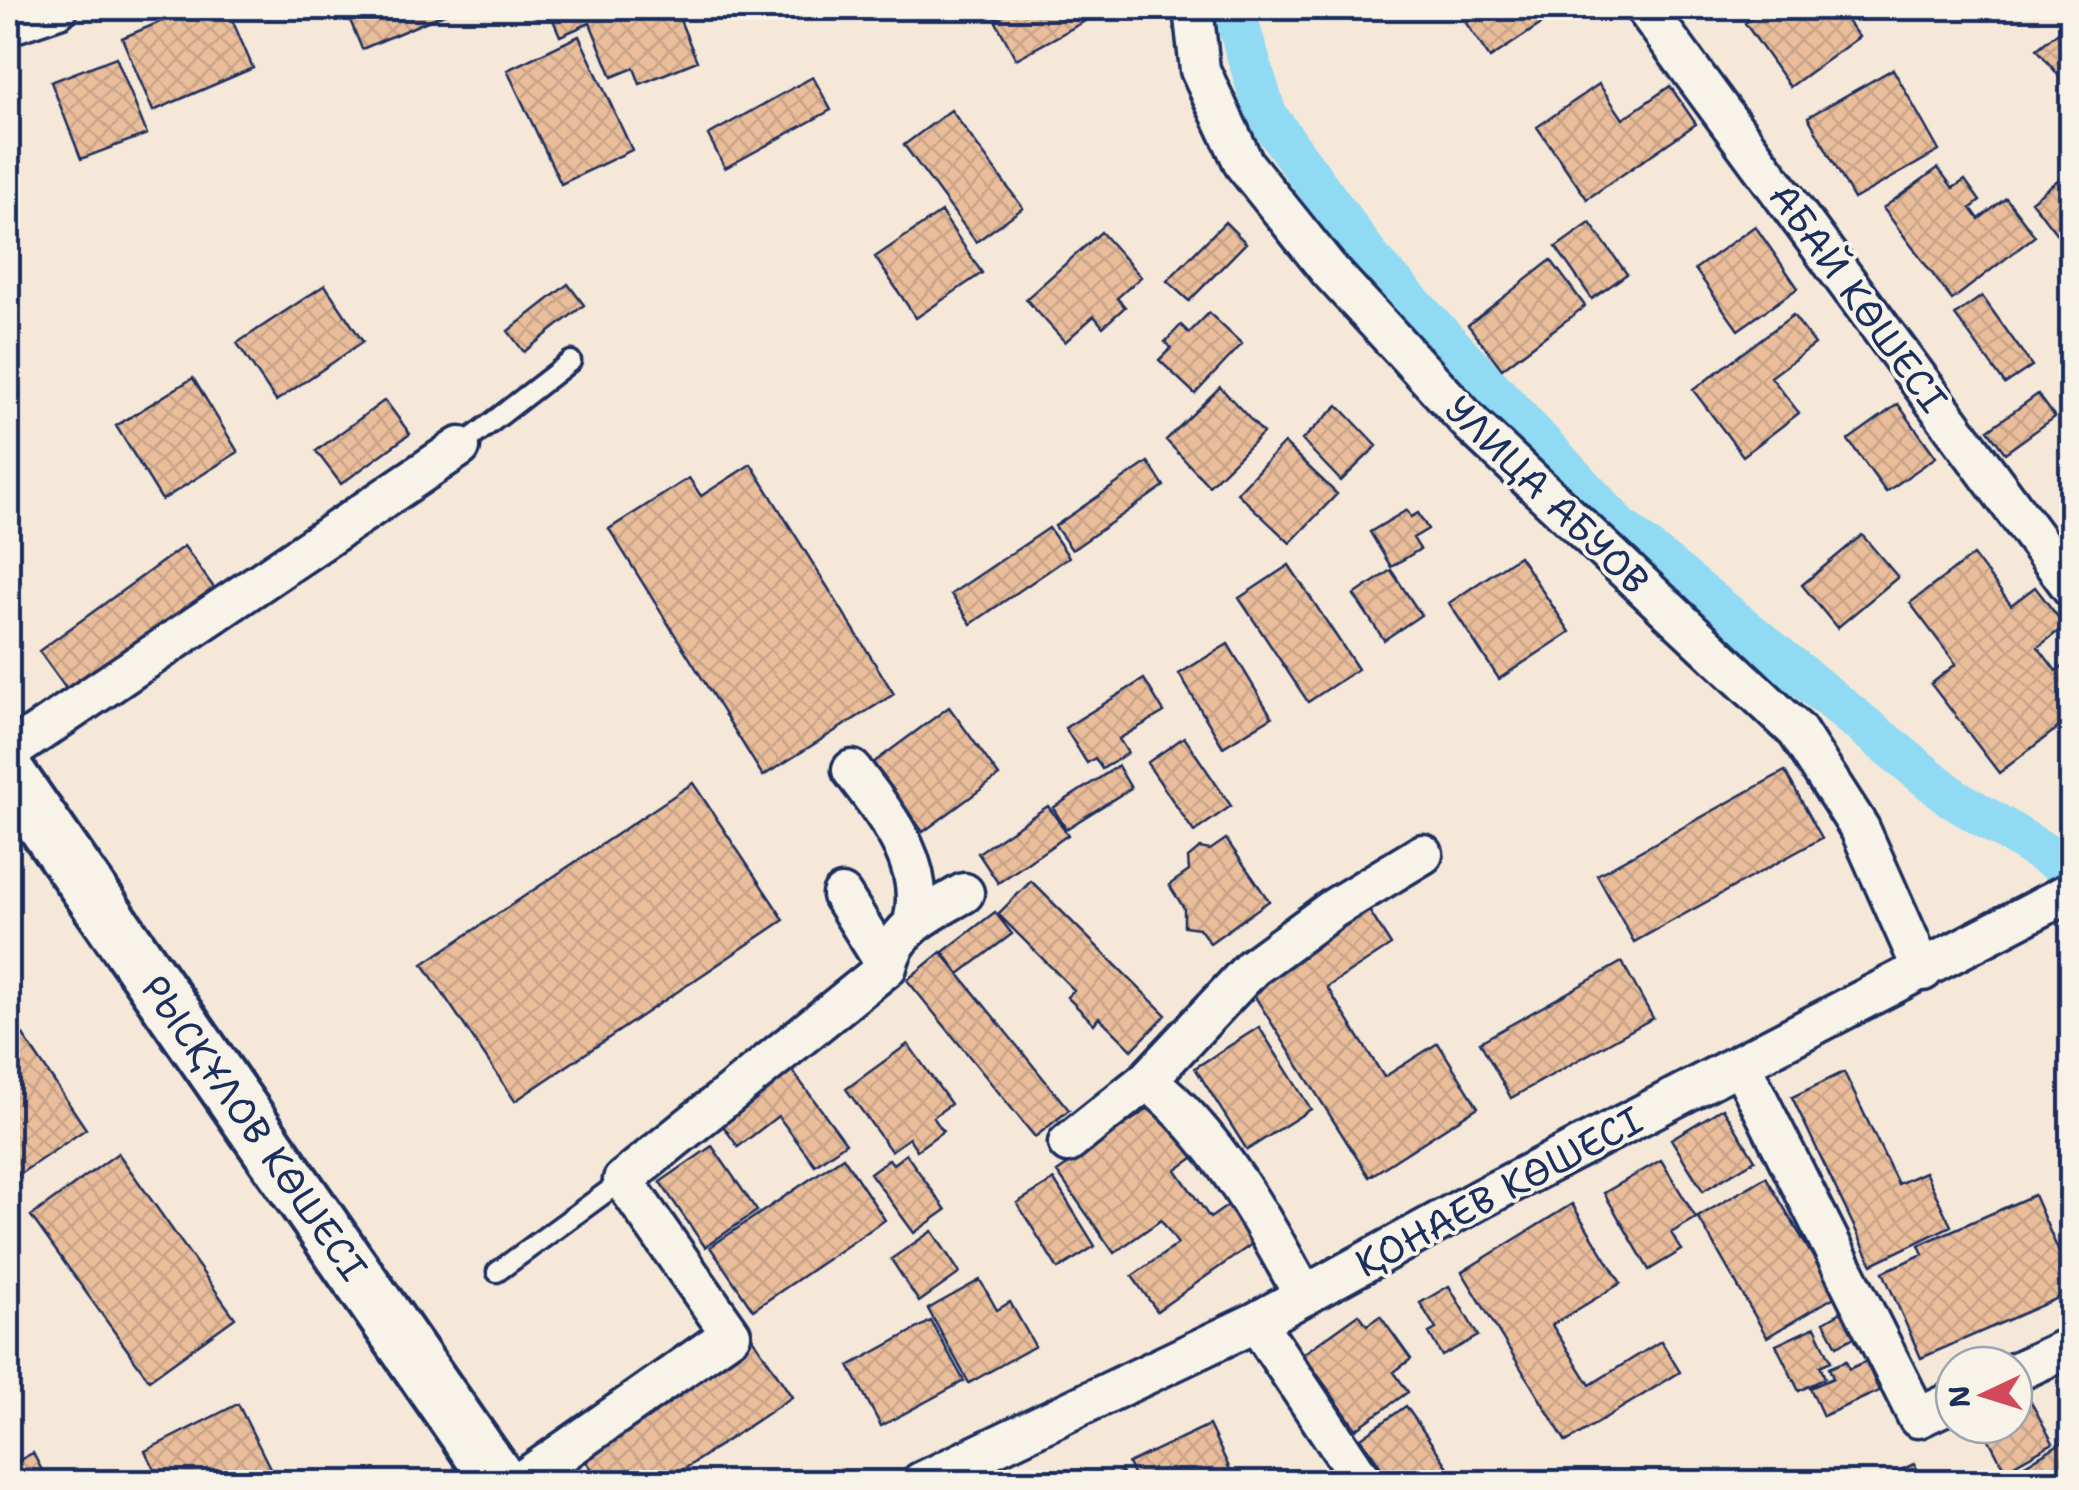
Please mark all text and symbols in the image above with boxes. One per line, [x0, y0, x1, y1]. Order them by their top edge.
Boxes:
street label: АБАЙ КӨШЕСІ [1758, 173, 1959, 423]
street label: УЛИЦА АБУОВ [1434, 384, 1661, 605]
street label: РЫСҚҰЛОВ КӨШЕСІ [130, 965, 379, 1291]
street label: ҚОНАЕВ КӨШЕСІ [1346, 1094, 1651, 1289]
north arrow [1934, 1345, 2034, 1445]
text: N [1939, 1384, 1979, 1409]

